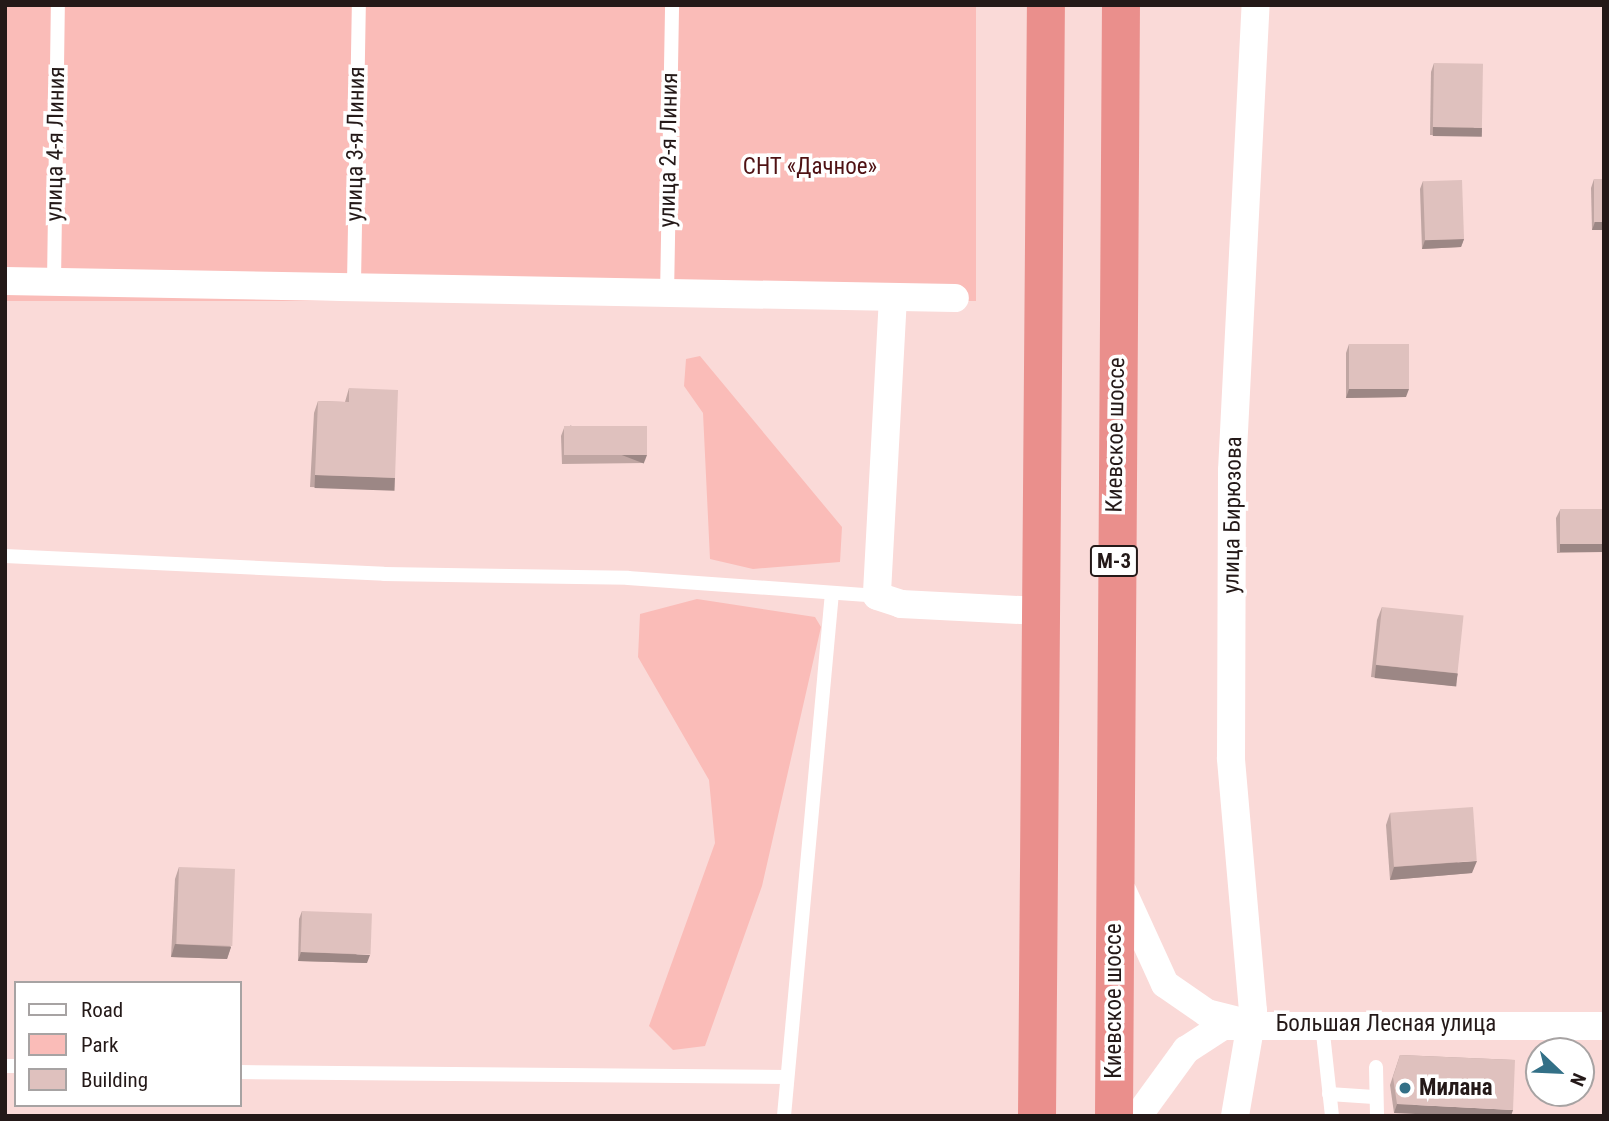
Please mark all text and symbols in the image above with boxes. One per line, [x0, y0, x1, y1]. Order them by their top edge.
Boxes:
street label: улица 4-я Линия [41, 66, 71, 222]
street label: улица 3-я Линия [341, 66, 371, 222]
street label: улица 2-я Линия [654, 72, 684, 228]
park label: СНТ «Дачное» [743, 153, 877, 181]
street label: Киевское шоссе [1101, 357, 1131, 513]
street label: улица Бирюзова [1218, 436, 1248, 594]
road number: М-3 [1090, 544, 1138, 578]
street label: Киевское шоссе [1100, 923, 1128, 1079]
legend [14, 981, 242, 1107]
text: Road [81, 998, 123, 1022]
street label: Большая Лесная улица [1276, 1010, 1496, 1038]
text: Park [81, 1033, 118, 1057]
north arrow [1525, 1037, 1595, 1107]
text: Building [81, 1068, 148, 1092]
text: N [1565, 1070, 1591, 1089]
place label: Милана [1419, 1074, 1493, 1102]
marker: Милана [1397, 1080, 1413, 1096]

